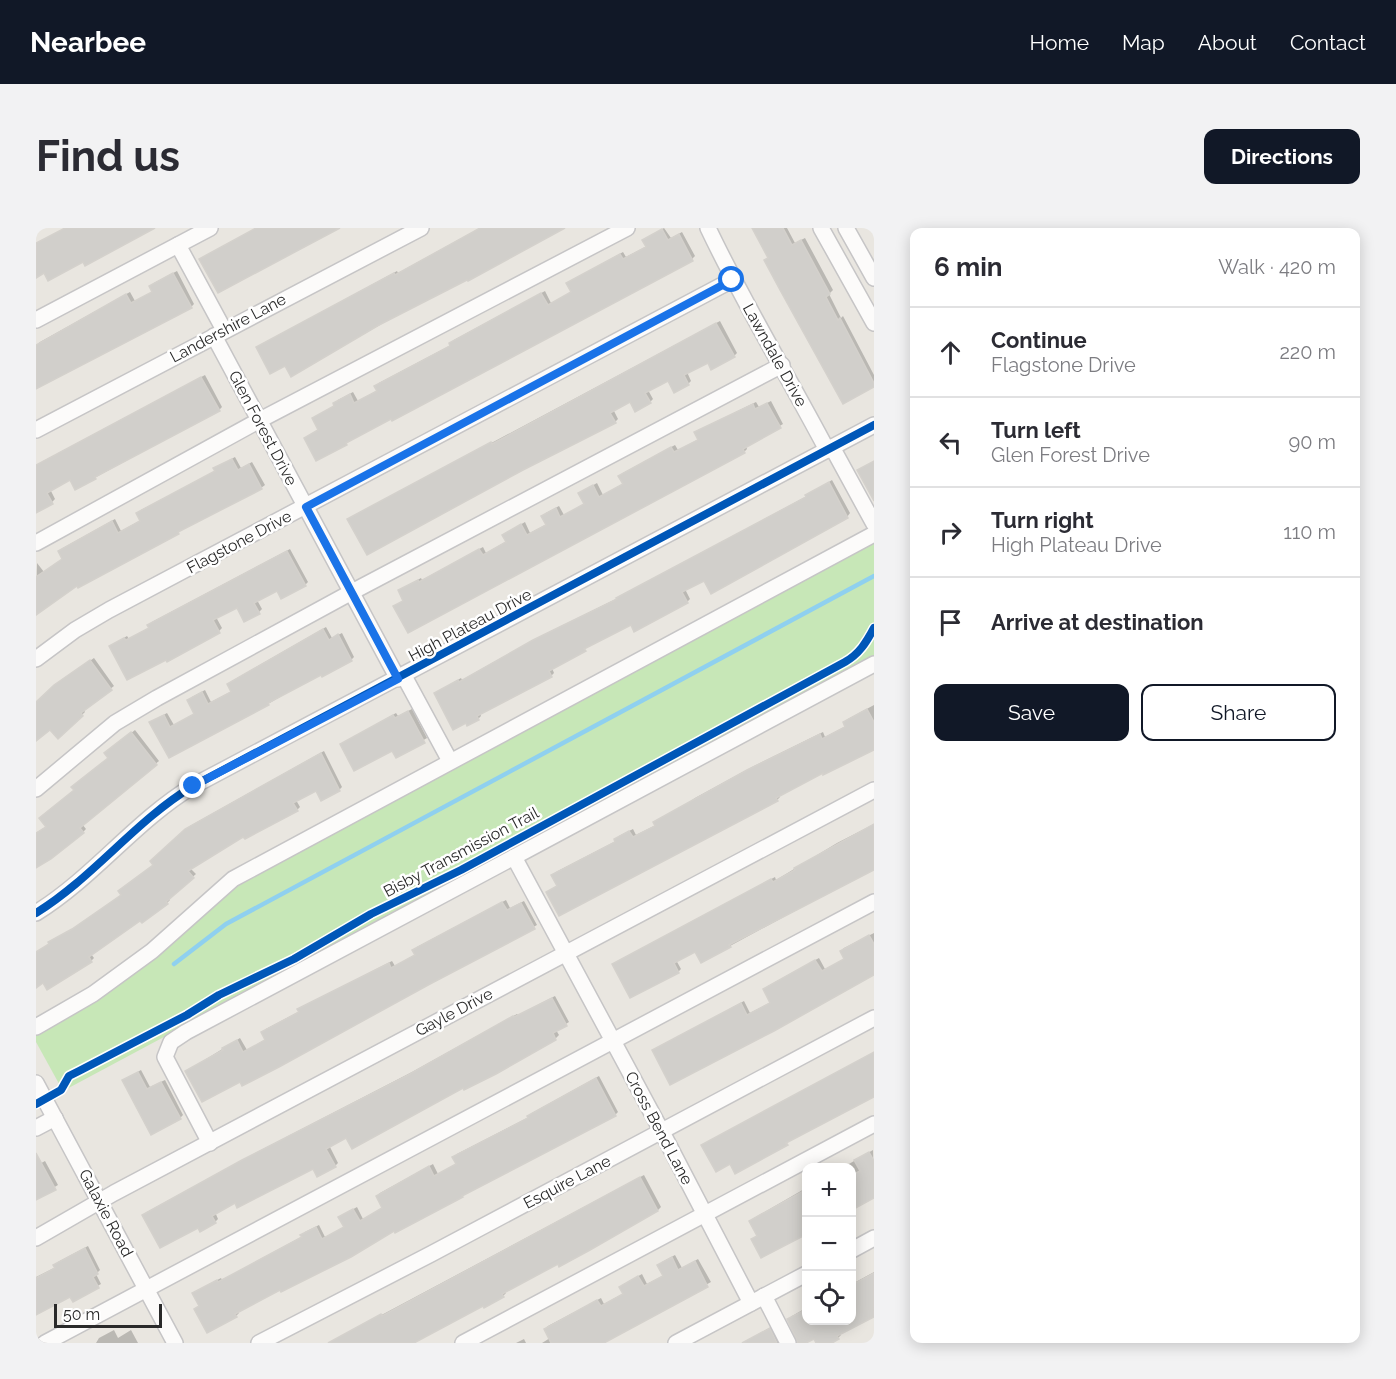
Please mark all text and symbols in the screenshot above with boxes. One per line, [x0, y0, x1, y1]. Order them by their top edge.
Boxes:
text: Nearbee [30, 26, 146, 59]
text: Home [1030, 30, 1089, 55]
text: Map [1122, 30, 1165, 55]
text: About [1198, 30, 1257, 55]
text: Contact [1290, 30, 1366, 55]
button: Directions [1204, 129, 1360, 184]
text: Find us [36, 132, 180, 181]
text: 6 min [934, 252, 1003, 282]
text: Walk · 420 m [1218, 255, 1336, 279]
route start [718, 266, 744, 292]
street label: Landershire Lane [167, 289, 289, 367]
street label: Lawndale Drive [739, 300, 811, 410]
text: Continue [991, 327, 1087, 353]
icon: ahead [934, 336, 967, 369]
text: 220 m [1279, 340, 1336, 364]
text: Flagstone Drive [991, 353, 1136, 377]
street label: Glen Forest Drive [225, 367, 301, 489]
text: Turn left [991, 417, 1081, 443]
icon: left [934, 426, 967, 459]
text: 90 m [1289, 430, 1336, 454]
text: Glen Forest Drive [991, 443, 1150, 467]
street label: Flagstone Drive [183, 506, 295, 578]
text: Turn right [991, 507, 1094, 533]
icon: right [934, 516, 967, 549]
text: 110 m [1283, 520, 1336, 544]
text: High Plateau Drive [991, 533, 1162, 557]
street label: High Plateau Drive [405, 585, 535, 665]
icon: arrive [934, 606, 967, 639]
text: Arrive at destination [991, 609, 1204, 635]
button: Save [934, 684, 1129, 741]
button: Share [1141, 684, 1336, 741]
route end [179, 772, 205, 798]
street label: Bisby Transmission Trail [380, 803, 542, 901]
street label: Gayle Drive [412, 984, 496, 1040]
street label: Cross Bend Lane [621, 1068, 697, 1188]
street label: Esquire Lane [520, 1151, 614, 1213]
map controls [802, 1163, 856, 1325]
button: + [802, 1163, 856, 1217]
street label: Galaxie Road [75, 1166, 137, 1260]
button: − [802, 1217, 856, 1271]
button: locate [802, 1271, 856, 1325]
scale bar [54, 1301, 162, 1328]
text: 50 m [63, 1305, 100, 1324]

